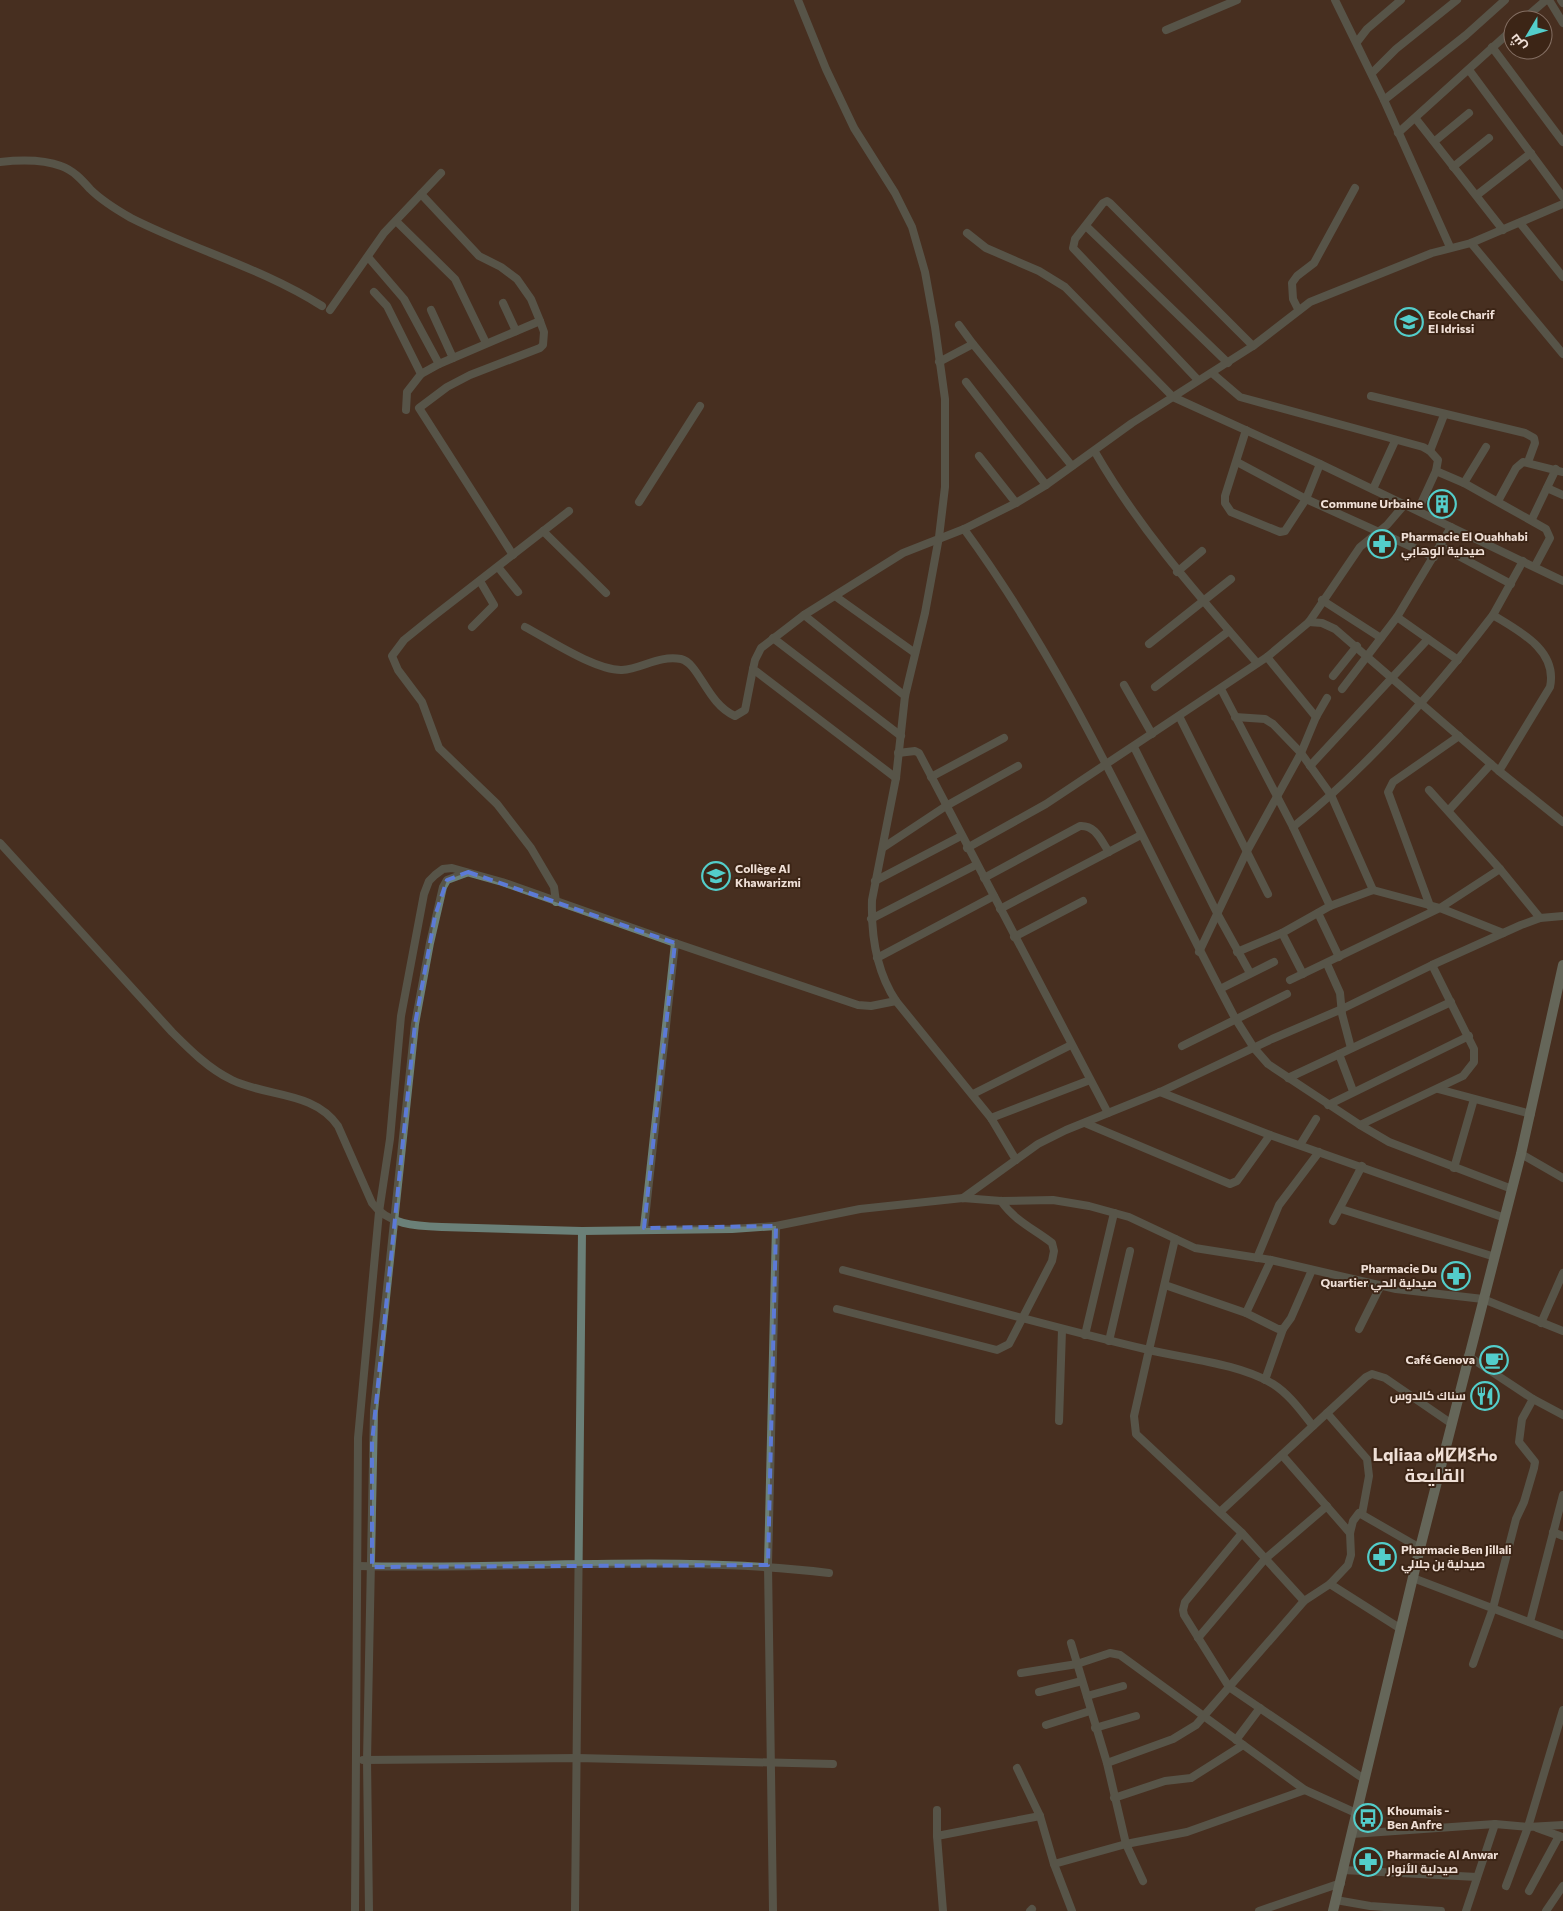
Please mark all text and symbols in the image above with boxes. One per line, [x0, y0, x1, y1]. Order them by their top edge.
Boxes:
north arrow [1503, 10, 1553, 60]
text: ش [1505, 30, 1530, 56]
school or university icon: Ecole Charif El Idrissi [1394, 307, 1424, 337]
place label: Ecole Charif El Idrissi [1428, 307, 1495, 335]
building icon: Commune Urbaine [1427, 489, 1457, 519]
place label: Commune Urbaine [1321, 496, 1423, 510]
pharmacy icon: Pharmacie El Ouahhabi صيدلية الوهابي [1367, 529, 1397, 559]
place label: Pharmacie El Ouahhabi صيدلية الوهابي [1401, 529, 1528, 561]
school or university icon: Collège Al Khawarizmi [701, 861, 731, 891]
place label: Collège Al Khawarizmi [735, 861, 801, 889]
place label: Pharmacie Du Quartier صيدلية الحي [1321, 1261, 1437, 1293]
pharmacy icon: Pharmacie Du Quartier صيدلية الحي [1441, 1261, 1471, 1291]
cafe icon: Café Genova [1479, 1345, 1509, 1375]
place label: Café Genova [1406, 1352, 1475, 1366]
restaurant icon: سناك كالدوس [1470, 1381, 1500, 1411]
place label: سناك كالدوس [1390, 1388, 1466, 1404]
district label: Lqliaa ⴰⵍⵇⵍⵉⵄⴰ القليعة [1373, 1443, 1498, 1486]
pharmacy icon: Pharmacie Ben Jillali صيدلية بن جلالي [1367, 1542, 1397, 1572]
place label: Pharmacie Ben Jillali صيدلية بن جلالي [1401, 1542, 1512, 1574]
bus stop icon: Khoumais - Ben Anfre [1353, 1803, 1383, 1833]
place label: Khoumais - Ben Anfre [1387, 1803, 1449, 1831]
pharmacy icon: Pharmacie Al Anwar صيدلية الأنوار [1353, 1847, 1383, 1877]
place label: Pharmacie Al Anwar صيدلية الأنوار [1386, 1847, 1498, 1877]

